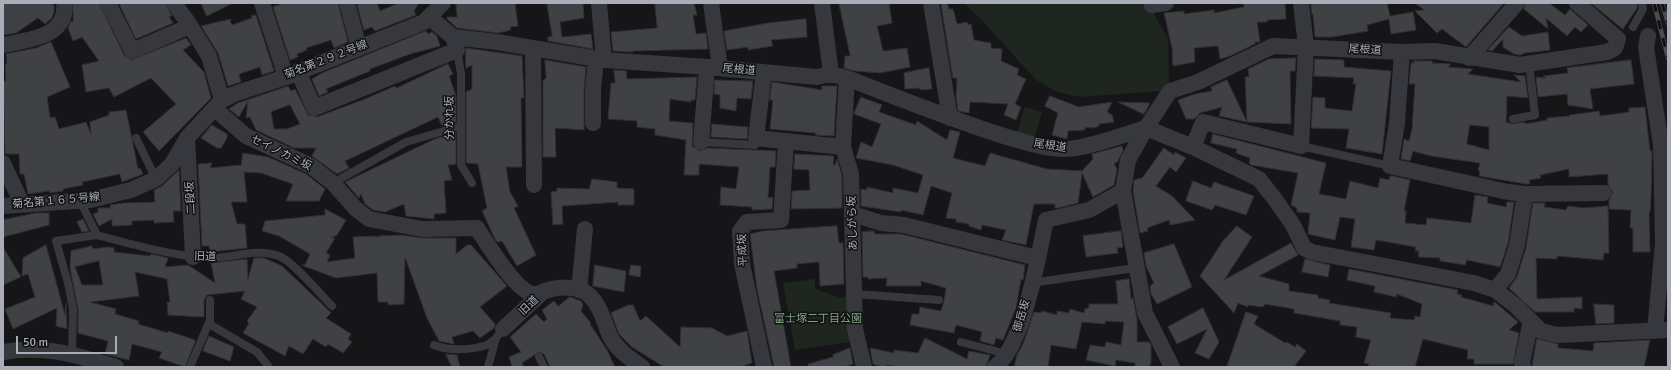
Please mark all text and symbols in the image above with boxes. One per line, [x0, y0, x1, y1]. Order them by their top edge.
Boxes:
street label: 菊名第２９２号線 [283, 38, 369, 82]
street label: 尾根道 [1348, 43, 1382, 57]
street label: 尾根道 [722, 62, 756, 78]
street label: 分かれ坂 [443, 96, 457, 140]
street label: セイノカミ坂 [248, 133, 314, 173]
street label: 尾根道 [1033, 137, 1067, 155]
street label: 二段坂 [184, 181, 198, 215]
street label: 菊名第１６５号線 [12, 191, 100, 211]
street label: あしがら坂 [845, 195, 861, 251]
street label: 平成坂 [736, 233, 750, 267]
street label: 旧道 [194, 250, 216, 264]
street label: 旧道 [517, 294, 541, 318]
street label: 御岳坂 [1011, 298, 1033, 334]
park label: 富士塚二丁目公園 [774, 312, 862, 326]
scale bar [18, 328, 119, 354]
text: 50 m [23, 335, 48, 350]

